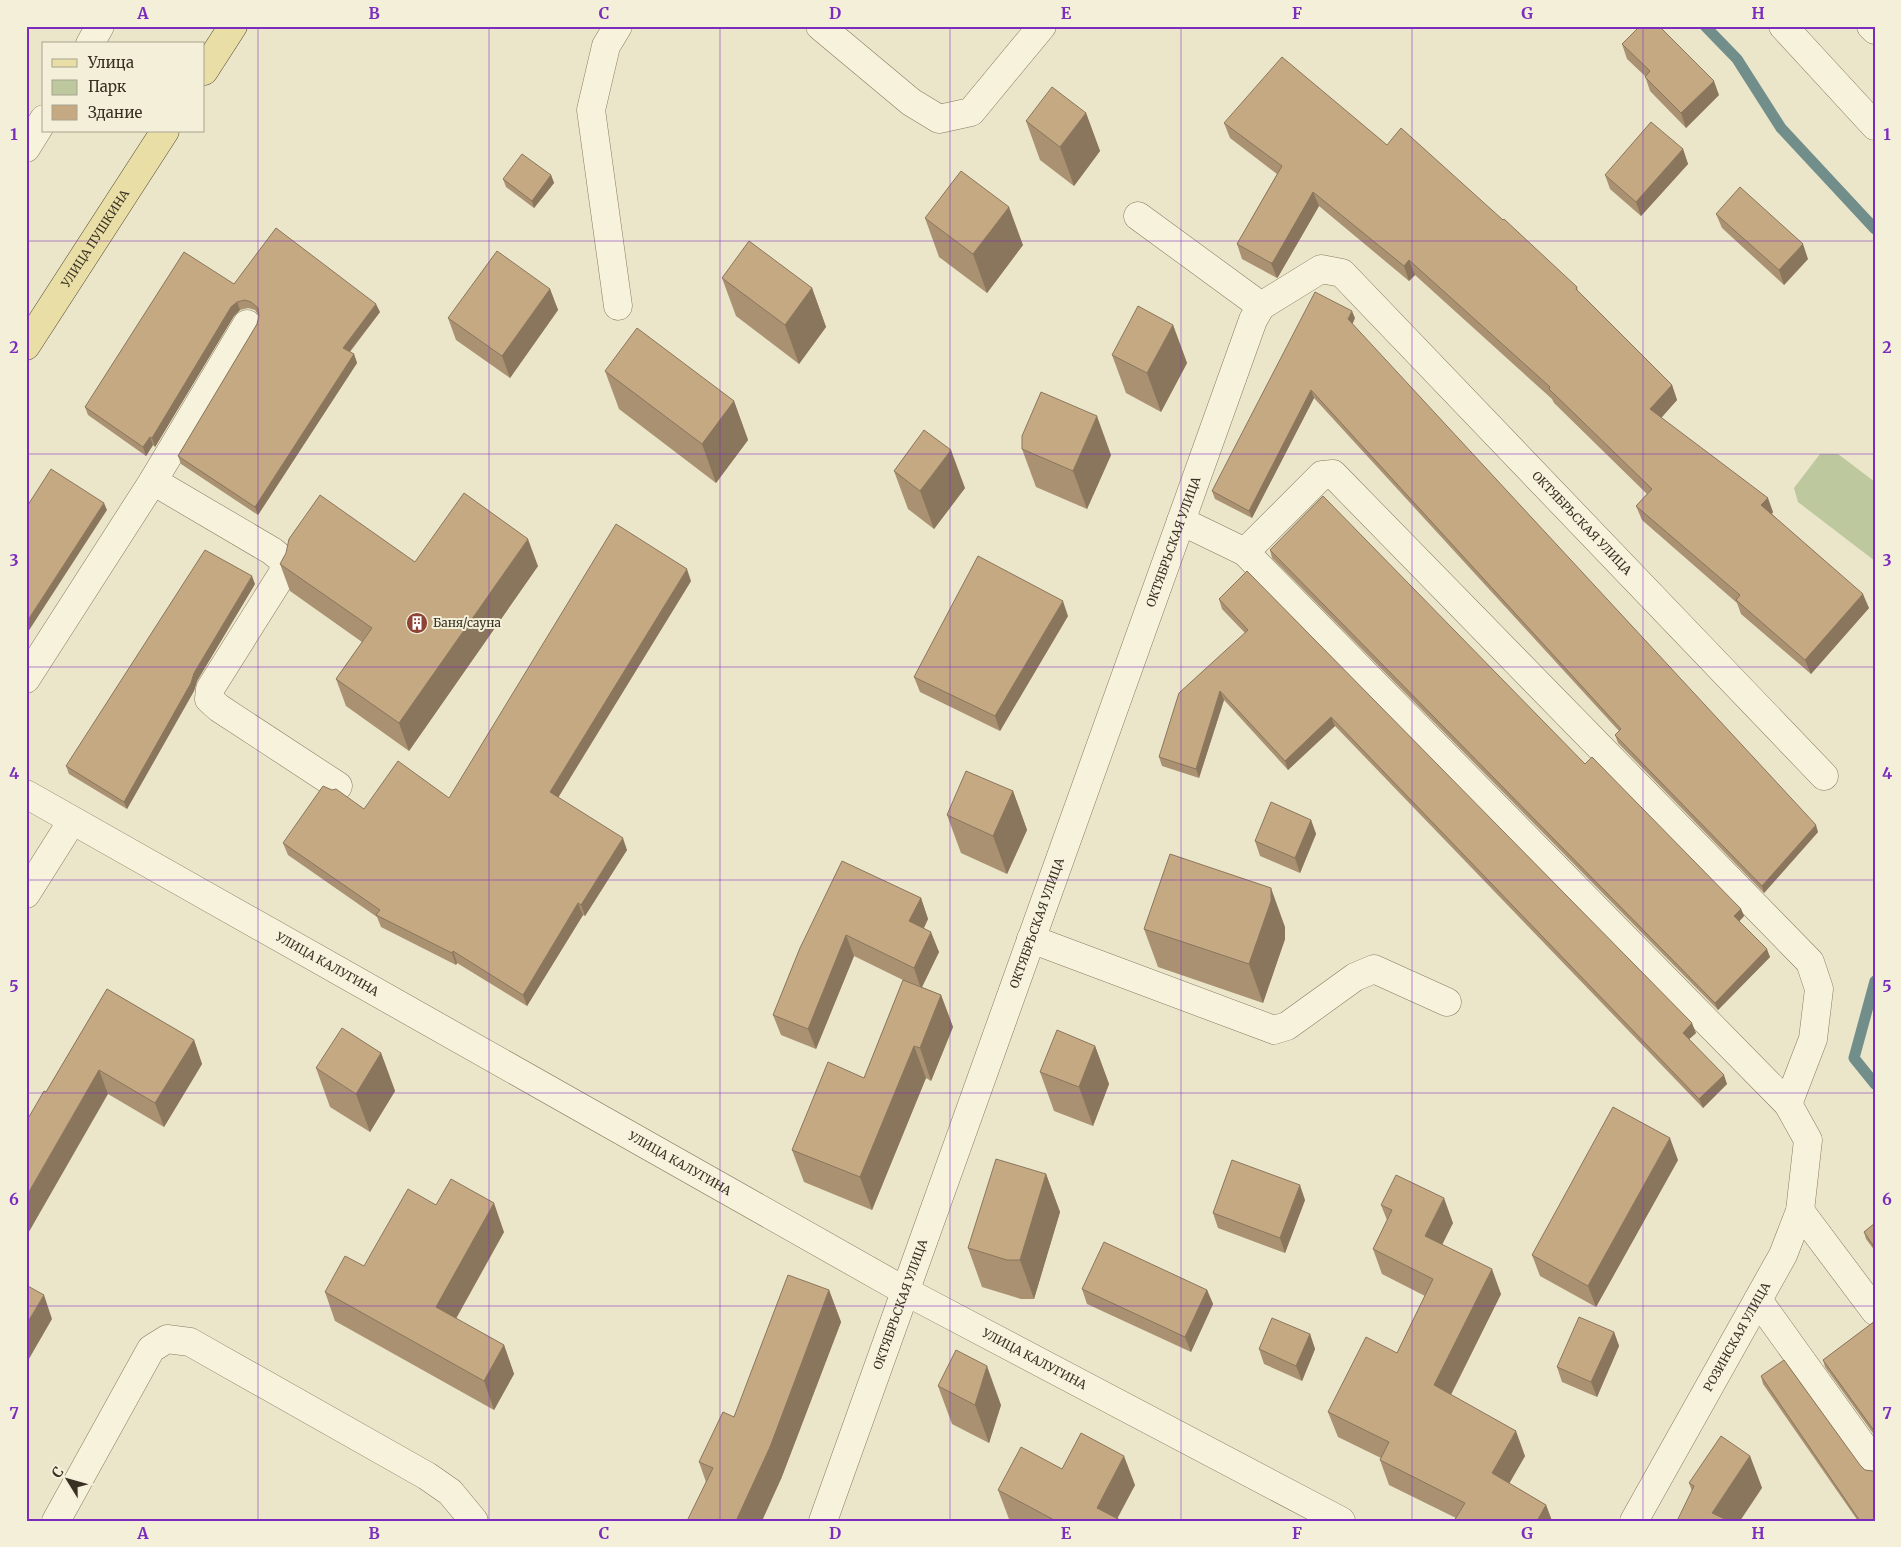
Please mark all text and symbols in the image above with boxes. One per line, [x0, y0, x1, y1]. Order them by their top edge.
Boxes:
text: A [136, 3, 149, 23]
text: B [368, 3, 380, 23]
text: C [599, 3, 609, 23]
text: D [829, 3, 841, 23]
text: E [1061, 3, 1072, 23]
text: F [1292, 3, 1302, 23]
text: G [1521, 3, 1533, 23]
text: H [1751, 3, 1765, 23]
legend [42, 42, 205, 132]
text: Улица [87, 53, 134, 72]
text: Парк [88, 77, 127, 96]
text: Здание [88, 103, 142, 122]
text: 1 [10, 124, 18, 144]
text: 1 [1883, 124, 1891, 144]
street label: УЛИЦА ПУШКИНА [57, 186, 132, 291]
text: 2 [9, 337, 19, 357]
text: 2 [1882, 337, 1892, 357]
street label: ОКТЯБРЬСКАЯ УЛИЦА [1529, 468, 1635, 578]
street label: ОКТЯБРЬСКАЯ УЛИЦА [1143, 474, 1204, 609]
text: 3 [9, 550, 19, 570]
text: 3 [1882, 550, 1892, 570]
building icon: Баня/сауна [405, 611, 429, 635]
place label: Баня/сауна [433, 615, 501, 630]
text: 4 [9, 763, 19, 783]
text: 4 [1882, 763, 1892, 783]
street label: ОКТЯБРЬСКАЯ УЛИЦА [1006, 855, 1067, 990]
street label: УЛИЦА КАЛУГИНА [272, 928, 382, 999]
text: 5 [9, 976, 19, 996]
text: 5 [1882, 976, 1892, 996]
street label: УЛИЦА КАЛУГИНА [625, 1128, 735, 1199]
text: 6 [9, 1189, 19, 1209]
text: 6 [1882, 1189, 1892, 1209]
street label: ОКТЯБРЬСКАЯ УЛИЦА [870, 1236, 930, 1372]
street label: РОЗИНСКАЯ УЛИЦА [1700, 1279, 1773, 1394]
street label: УЛИЦА КАЛУГИНА [979, 1325, 1090, 1393]
text: 7 [9, 1403, 19, 1423]
text: 7 [1882, 1403, 1892, 1423]
north arrow [42, 1454, 92, 1504]
text: С [48, 1463, 68, 1481]
text: A [136, 1523, 149, 1543]
text: B [368, 1523, 380, 1543]
text: C [599, 1523, 609, 1543]
text: D [829, 1523, 841, 1543]
text: E [1061, 1523, 1072, 1543]
text: F [1292, 1523, 1302, 1543]
text: G [1521, 1523, 1533, 1543]
text: H [1751, 1523, 1765, 1543]

